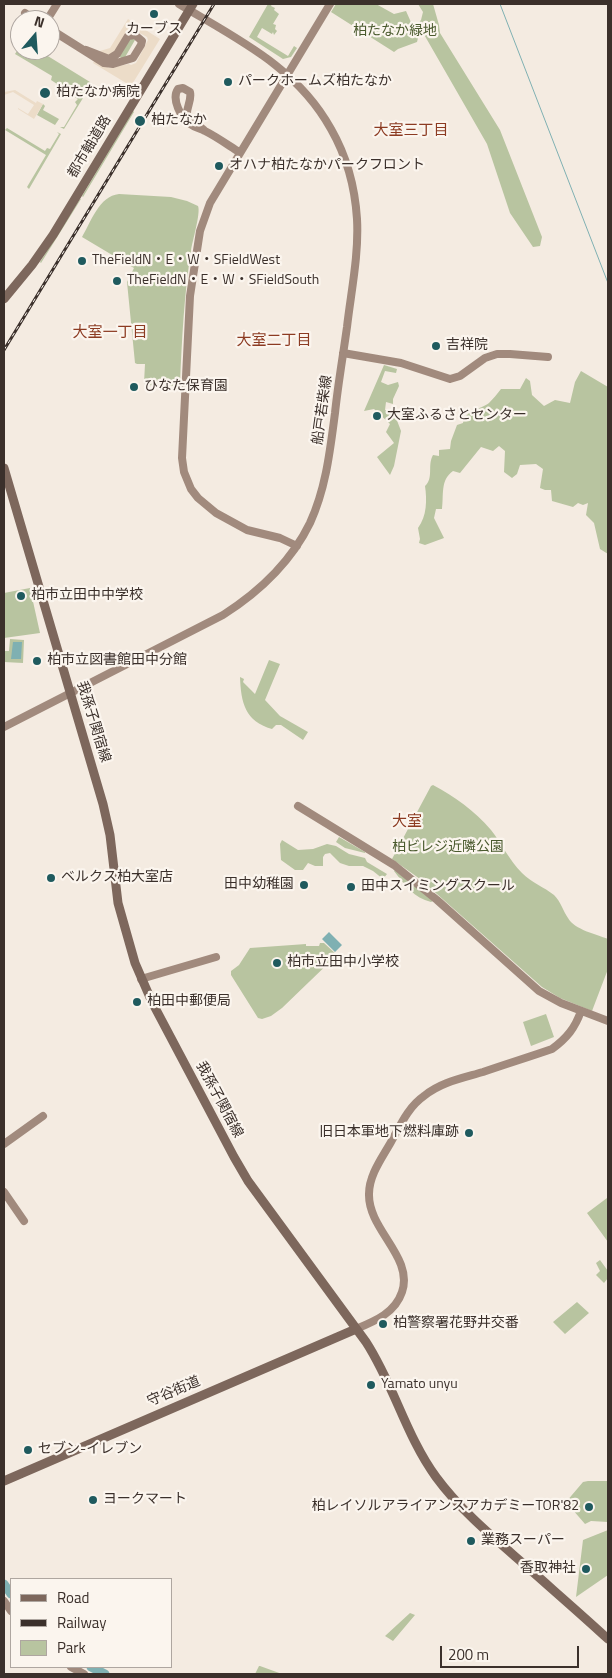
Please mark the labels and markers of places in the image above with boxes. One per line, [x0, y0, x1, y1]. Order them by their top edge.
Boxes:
marker: カーブス [148, 8, 160, 20]
place label: カーブス [126, 22, 182, 38]
place label: パークホームズ柏たなか [238, 74, 392, 90]
marker: パークホームズ柏たなか [222, 76, 234, 88]
place label: 柏たなか病院 [56, 85, 140, 101]
marker: 柏たなか病院 [38, 86, 52, 100]
place label: 柏たなか [151, 113, 207, 129]
marker: 柏たなか [133, 114, 147, 128]
place label: オハナ柏たなかパークフロント [229, 158, 425, 174]
marker: オハナ柏たなかパークフロント [213, 160, 225, 172]
place label: TheFieldN・E・W・SFieldWest [92, 253, 280, 269]
marker: TheFieldN・E・W・SFieldWest [76, 255, 88, 267]
place label: TheFieldN・E・W・SFieldSouth [127, 273, 319, 289]
marker: TheFieldN・E・W・SFieldSouth [111, 275, 123, 287]
place label: 吉祥院 [446, 338, 488, 354]
marker: 吉祥院 [430, 340, 442, 352]
place label: ひなた保育園 [144, 379, 228, 395]
marker: ひなた保育園 [128, 381, 140, 393]
place label: 大室ふるさとセンター [387, 408, 527, 424]
marker: 大室ふるさとセンター [371, 410, 383, 422]
place label: 柏市立田中中学校 [31, 588, 143, 604]
marker: 柏市立田中中学校 [15, 590, 27, 602]
place label: 柏市立図書館田中分館 [47, 653, 187, 669]
marker: 柏市立図書館田中分館 [31, 655, 43, 667]
place label: ベルクス柏大室店 [61, 870, 173, 886]
marker: ベルクス柏大室店 [45, 872, 57, 884]
place label: 田中幼稚園 [224, 877, 294, 893]
marker: 田中幼稚園 [298, 879, 310, 891]
place label: 田中スイミングスクール [361, 879, 515, 895]
marker: 田中スイミングスクール [345, 881, 357, 893]
place label: 柏市立田中小学校 [287, 955, 399, 971]
marker: 柏市立田中小学校 [271, 957, 283, 969]
place label: 柏田中郵便局 [147, 994, 231, 1010]
marker: 柏田中郵便局 [131, 996, 143, 1008]
place label: 旧日本軍地下燃料庫跡 [319, 1125, 459, 1141]
marker: 旧日本軍地下燃料庫跡 [463, 1127, 475, 1139]
place label: 柏警察署花野井交番 [393, 1316, 519, 1332]
marker: 柏警察署花野井交番 [377, 1318, 389, 1330]
place label: Yamato unyu [381, 1377, 458, 1393]
marker: Yamato unyu [365, 1379, 377, 1391]
place label: セブン-イレブン [38, 1442, 142, 1458]
marker: セブン-イレブン [22, 1444, 34, 1456]
place label: ヨークマート [103, 1492, 187, 1508]
marker: ヨークマート [87, 1494, 99, 1506]
place label: 柏レイソルアライアンスアカデミーTOR'82 [311, 1499, 579, 1515]
marker: 柏レイソルアライアンスアカデミーTOR'82 [583, 1501, 595, 1513]
place label: 業務スーパー [481, 1533, 565, 1549]
marker: 業務スーパー [465, 1535, 477, 1547]
place label: 香取神社 [520, 1561, 576, 1577]
marker: 香取神社 [580, 1563, 592, 1575]

